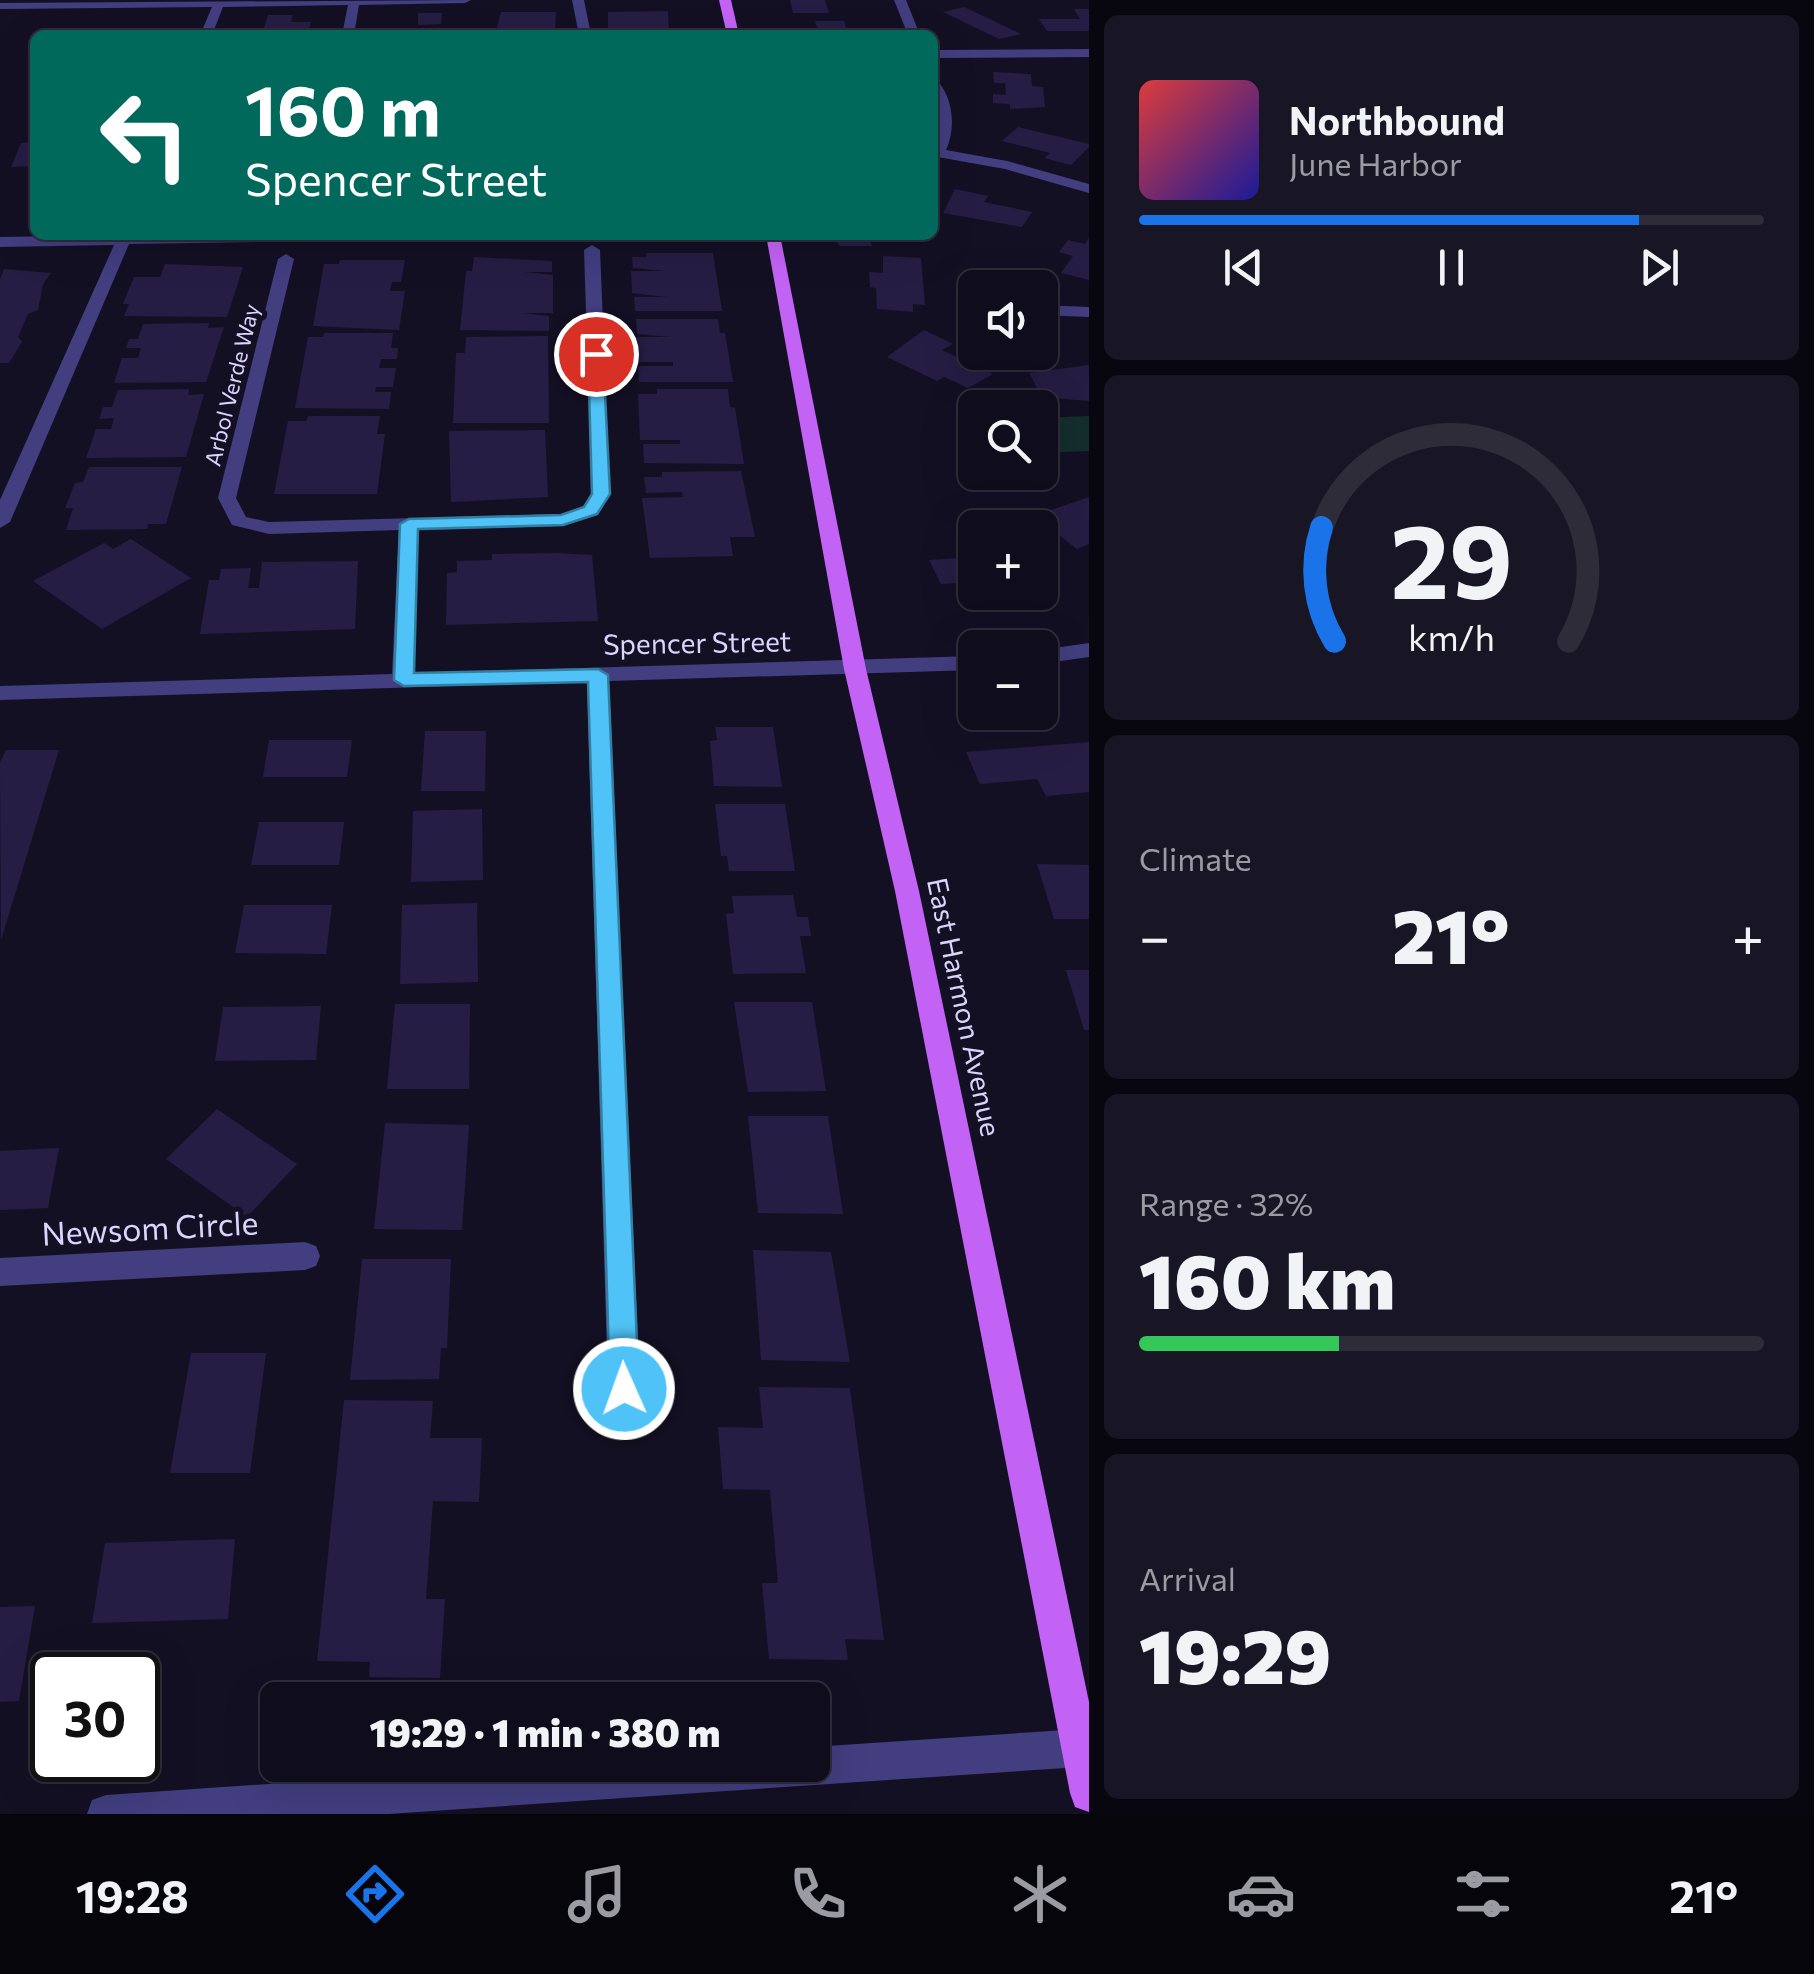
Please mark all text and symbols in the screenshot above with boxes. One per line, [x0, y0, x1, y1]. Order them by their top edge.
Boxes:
text: 160 m [245, 65, 441, 150]
icon: left [80, 70, 210, 200]
text: Northbound [1289, 96, 1505, 143]
text: June Harbor [1289, 143, 1462, 183]
text: Spencer Street [245, 150, 547, 205]
icon: previous [1216, 240, 1271, 295]
icon: pause [1424, 240, 1479, 295]
icon: next [1632, 240, 1687, 295]
map controls [958, 270, 1058, 730]
button: sound [958, 270, 1058, 370]
street label: Arbol Verde Way [198, 301, 265, 469]
pin [554, 312, 639, 397]
icon: arrive [569, 327, 624, 382]
button: search [958, 390, 1058, 490]
text: 29 [1390, 493, 1513, 620]
button: + [958, 510, 1058, 610]
text: km/h [1408, 615, 1495, 658]
street label: Spencer Street [603, 623, 791, 661]
button: − [958, 630, 1058, 730]
text: Climate [1139, 838, 1252, 878]
street label: East Harmon Avenue [921, 874, 1009, 1139]
text: 21° [1392, 888, 1510, 979]
text: − [1139, 901, 1170, 968]
text: + [1732, 901, 1764, 968]
text: Range · 32% [1139, 1183, 1313, 1223]
street label: Newsom Circle [40, 1201, 259, 1253]
text: 160 km [1139, 1233, 1395, 1324]
position arrow [572, 1337, 676, 1441]
text: Arrival [1139, 1558, 1236, 1598]
text: 19:29 [1139, 1608, 1331, 1699]
speed limit sign: 30 [30, 1652, 160, 1782]
text: 19:29 · 1 min · 380 m [370, 1708, 720, 1755]
icon: directions [340, 1859, 410, 1929]
icon: music [562, 1859, 632, 1929]
icon: phone [783, 1859, 853, 1929]
icon: climate [1005, 1859, 1075, 1929]
icon: car [1226, 1859, 1296, 1929]
icon: filters [1448, 1859, 1518, 1929]
text: 19:28 [76, 1867, 189, 1922]
text: 21° [1669, 1867, 1738, 1922]

